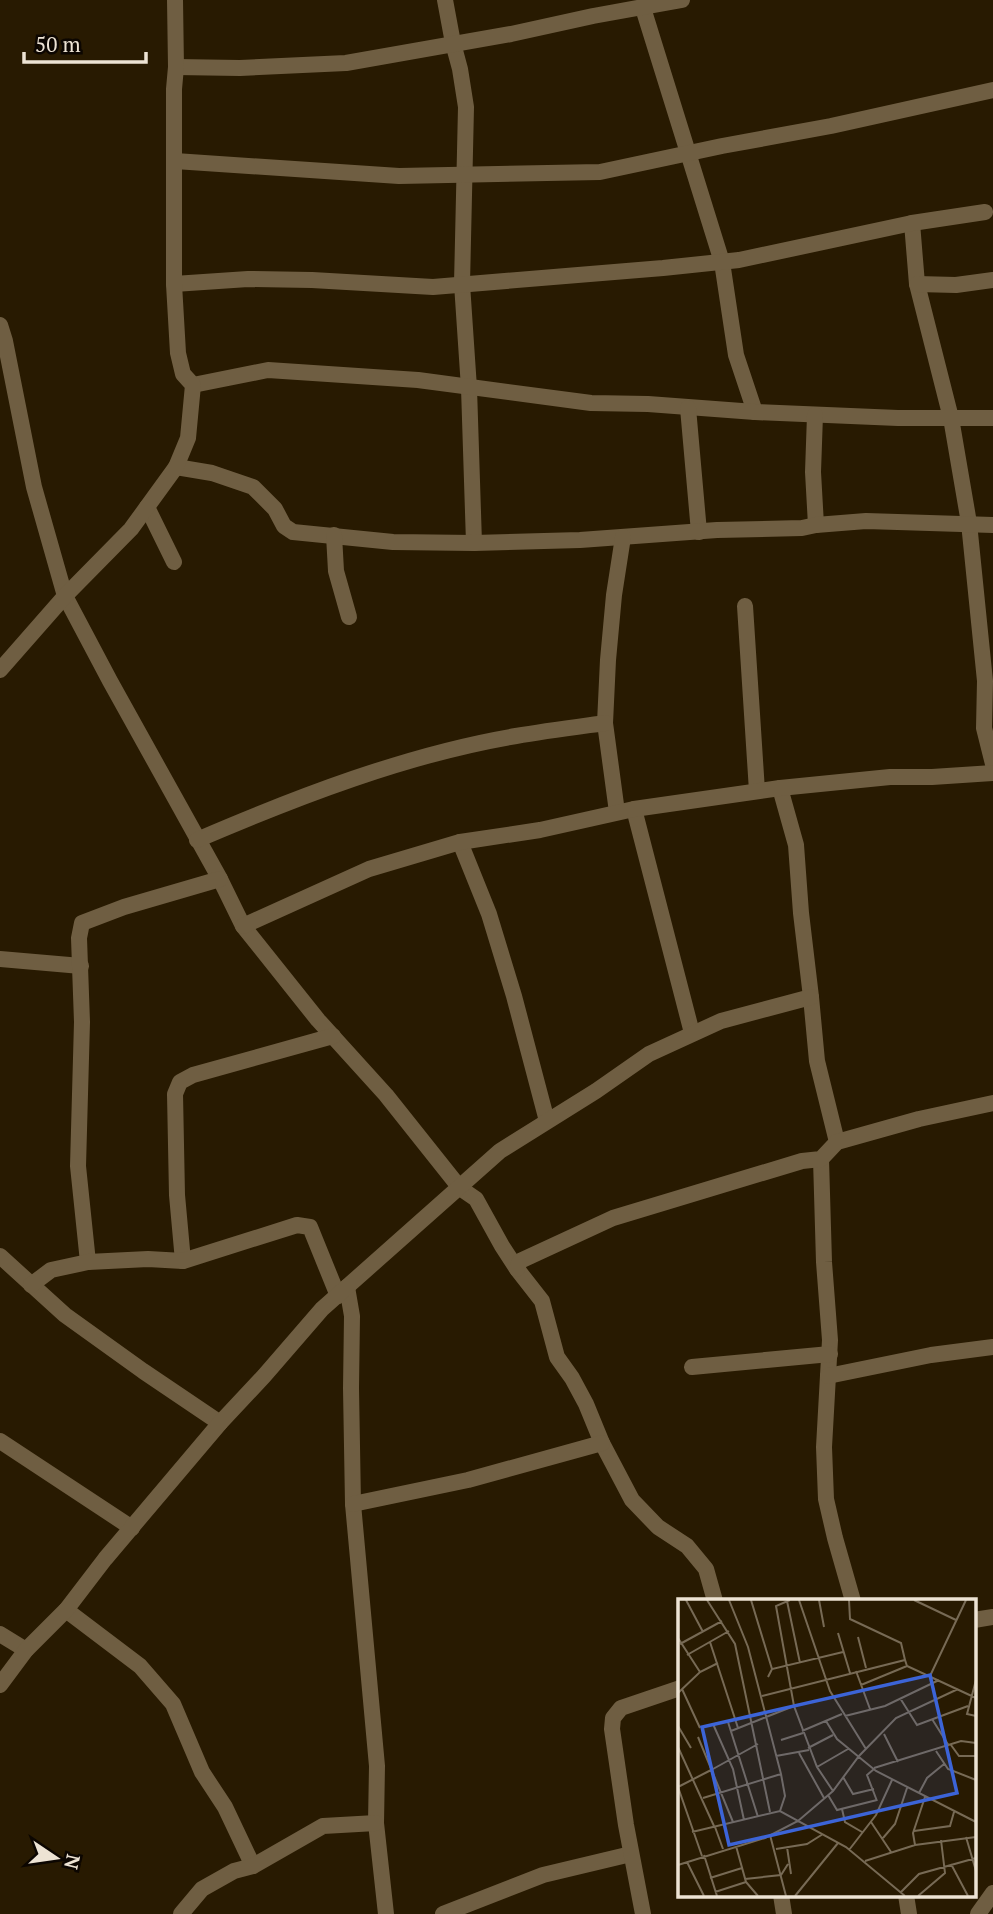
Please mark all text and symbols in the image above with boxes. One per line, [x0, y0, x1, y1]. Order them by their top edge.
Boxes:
scale bar [24, 21, 147, 65]
text: 50 m [35, 30, 81, 58]
inset map [678, 1599, 976, 1896]
north arrow [21, 1823, 91, 1893]
text: N [59, 1852, 87, 1872]

